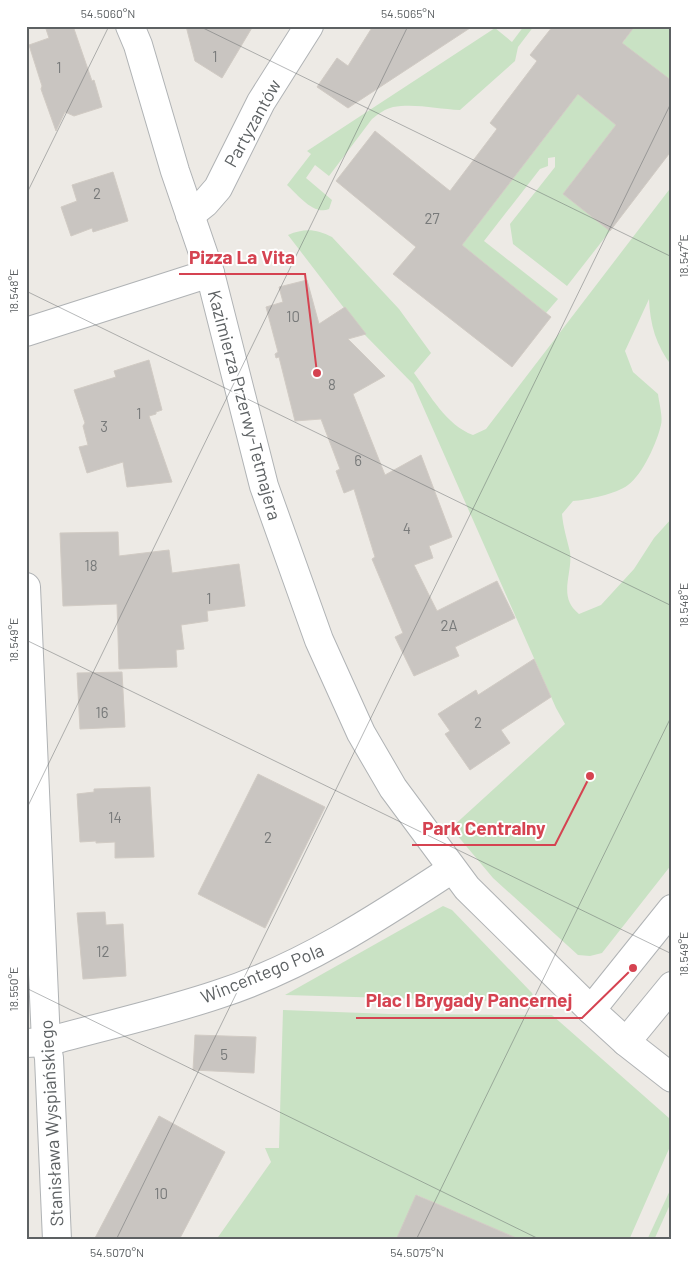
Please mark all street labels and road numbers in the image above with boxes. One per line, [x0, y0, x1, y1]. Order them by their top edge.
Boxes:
street label: Partyzantów [219, 75, 285, 171]
street label: Kazimierza Przerwy-Tetmajera [204, 288, 286, 522]
street label: Wincentego Pola [197, 938, 327, 1008]
street label: Stanisława Wyspiańskiego [35, 1019, 67, 1227]

